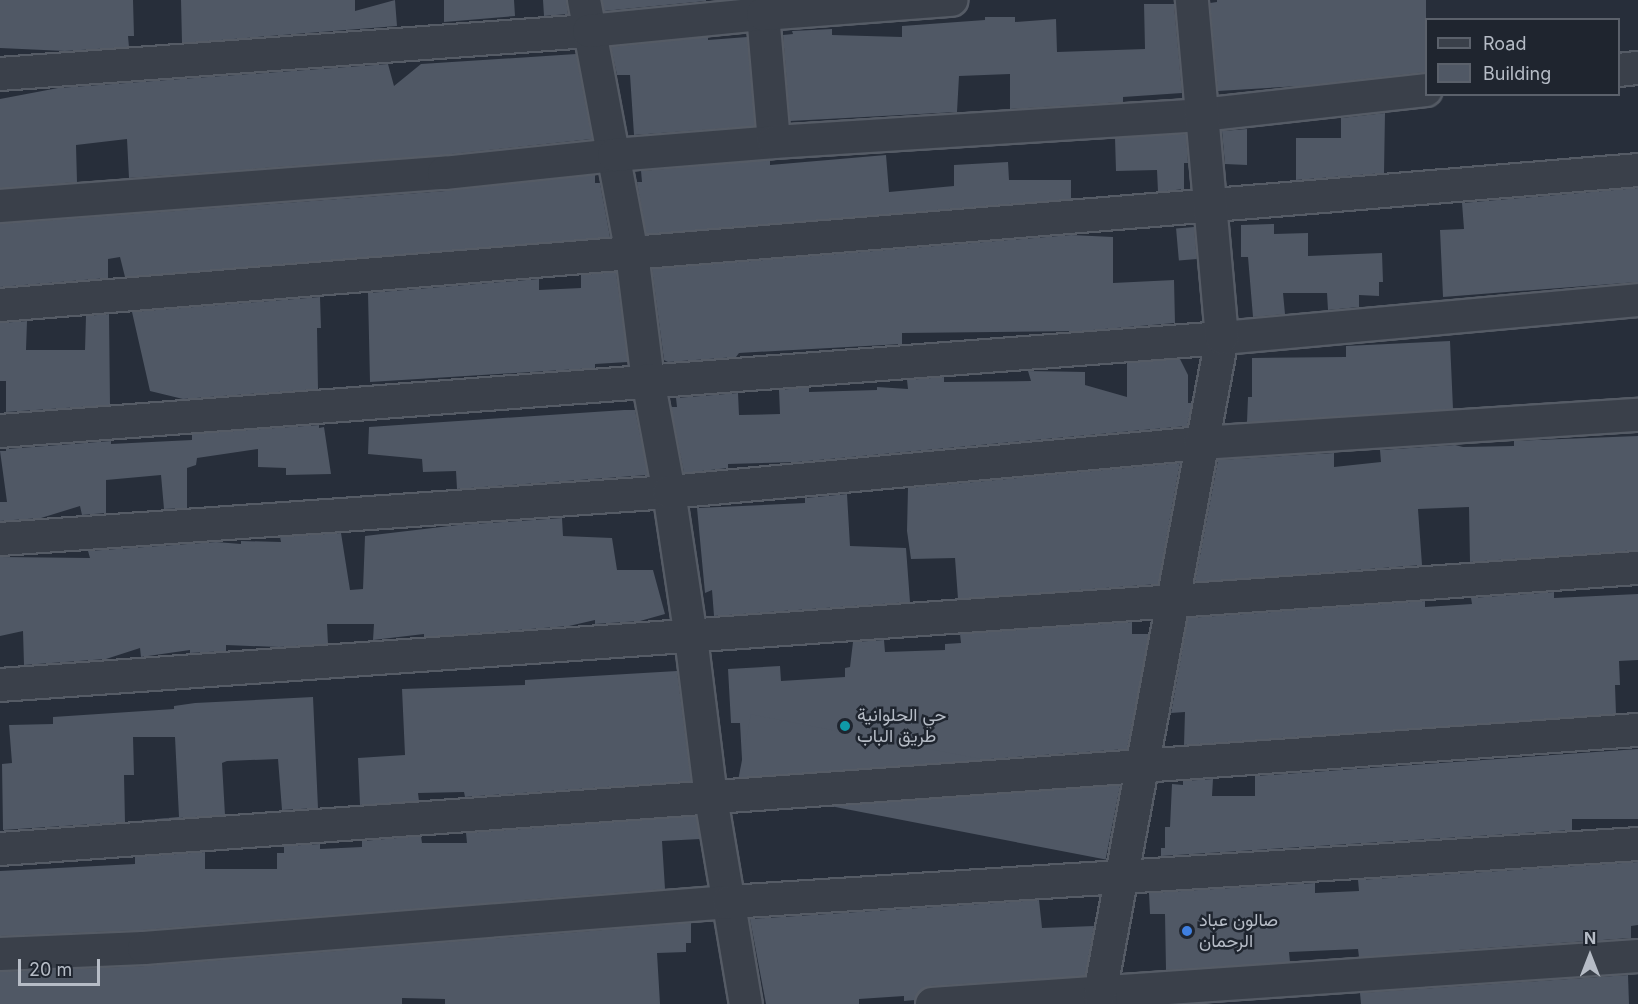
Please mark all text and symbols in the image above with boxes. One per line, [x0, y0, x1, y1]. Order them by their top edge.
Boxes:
legend [1425, 18, 1620, 96]
text: Road [1483, 33, 1526, 54]
text: Building [1483, 63, 1551, 84]
place label: حي الحلوانية طريق الباب [857, 705, 946, 748]
marker: حي الحلوانية طريق الباب [838, 719, 852, 733]
place label: صالون عباد الرحمان [1199, 910, 1278, 952]
marker: صالون عباد الرحمان [1180, 924, 1194, 938]
north arrow [1560, 926, 1620, 986]
text: N [1584, 928, 1596, 948]
scale bar [21, 947, 104, 985]
text: 20 m [29, 959, 72, 980]

